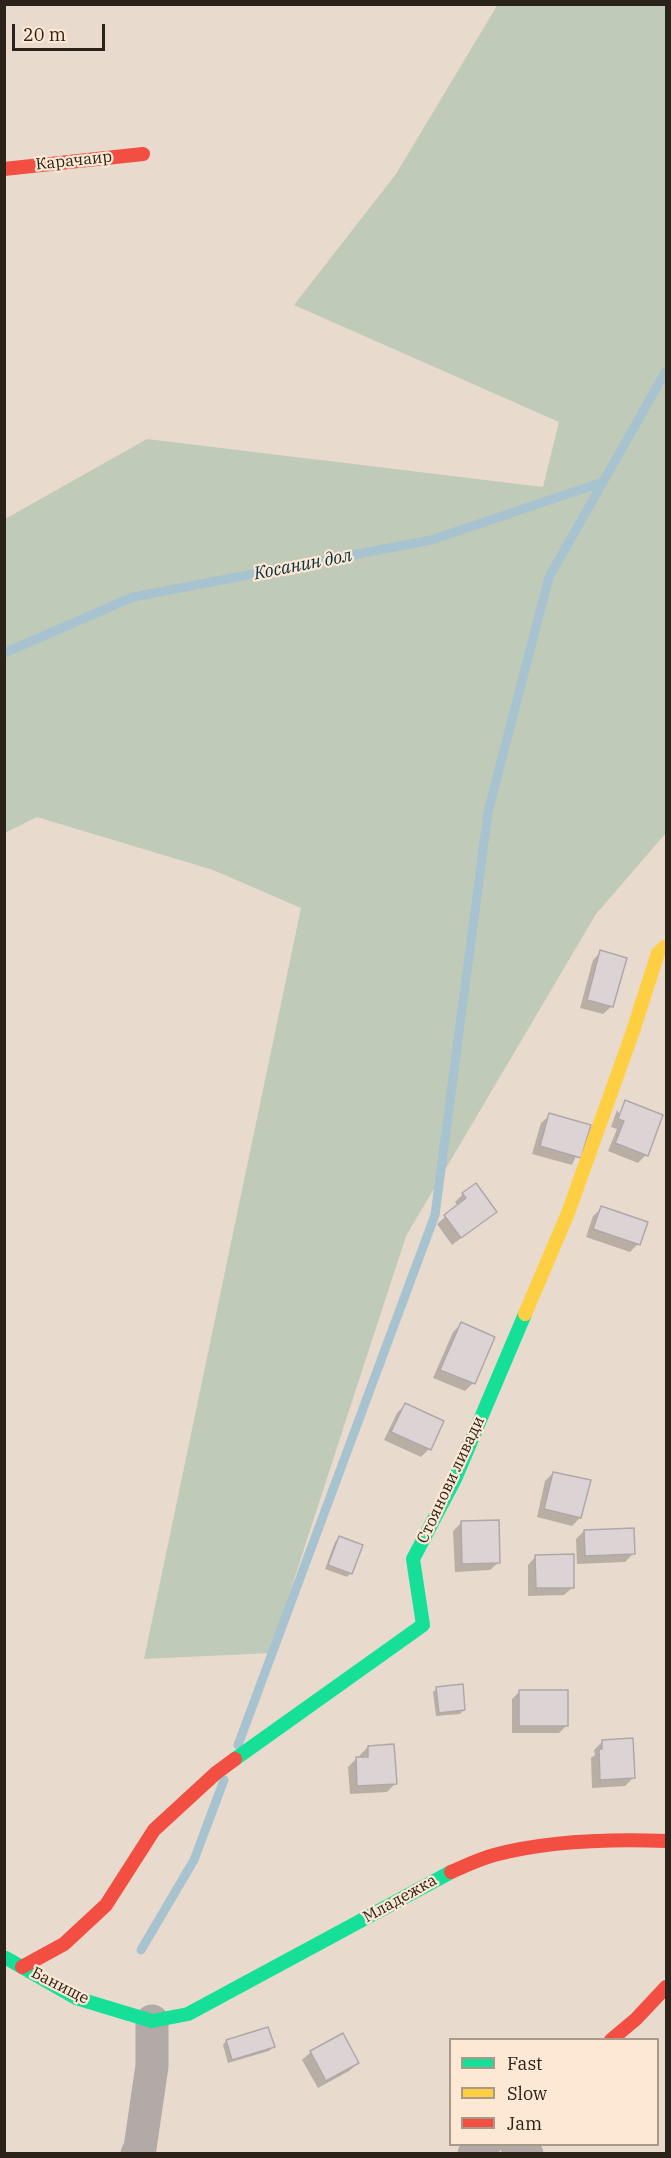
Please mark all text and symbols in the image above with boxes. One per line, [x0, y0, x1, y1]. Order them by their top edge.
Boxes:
scale bar [15, 12, 108, 50]
text: 20 m [23, 23, 66, 46]
street label: Карачаир [35, 147, 113, 175]
water label: Косанин дол [252, 545, 354, 585]
street label: Стоянови ливади [413, 1413, 489, 1547]
street label: Младежка [360, 1871, 440, 1927]
street label: Банище [28, 1963, 92, 2009]
legend [449, 2038, 659, 2146]
text: Fast [507, 2052, 542, 2075]
text: Slow [507, 2082, 547, 2105]
text: Jam [507, 2112, 542, 2135]

